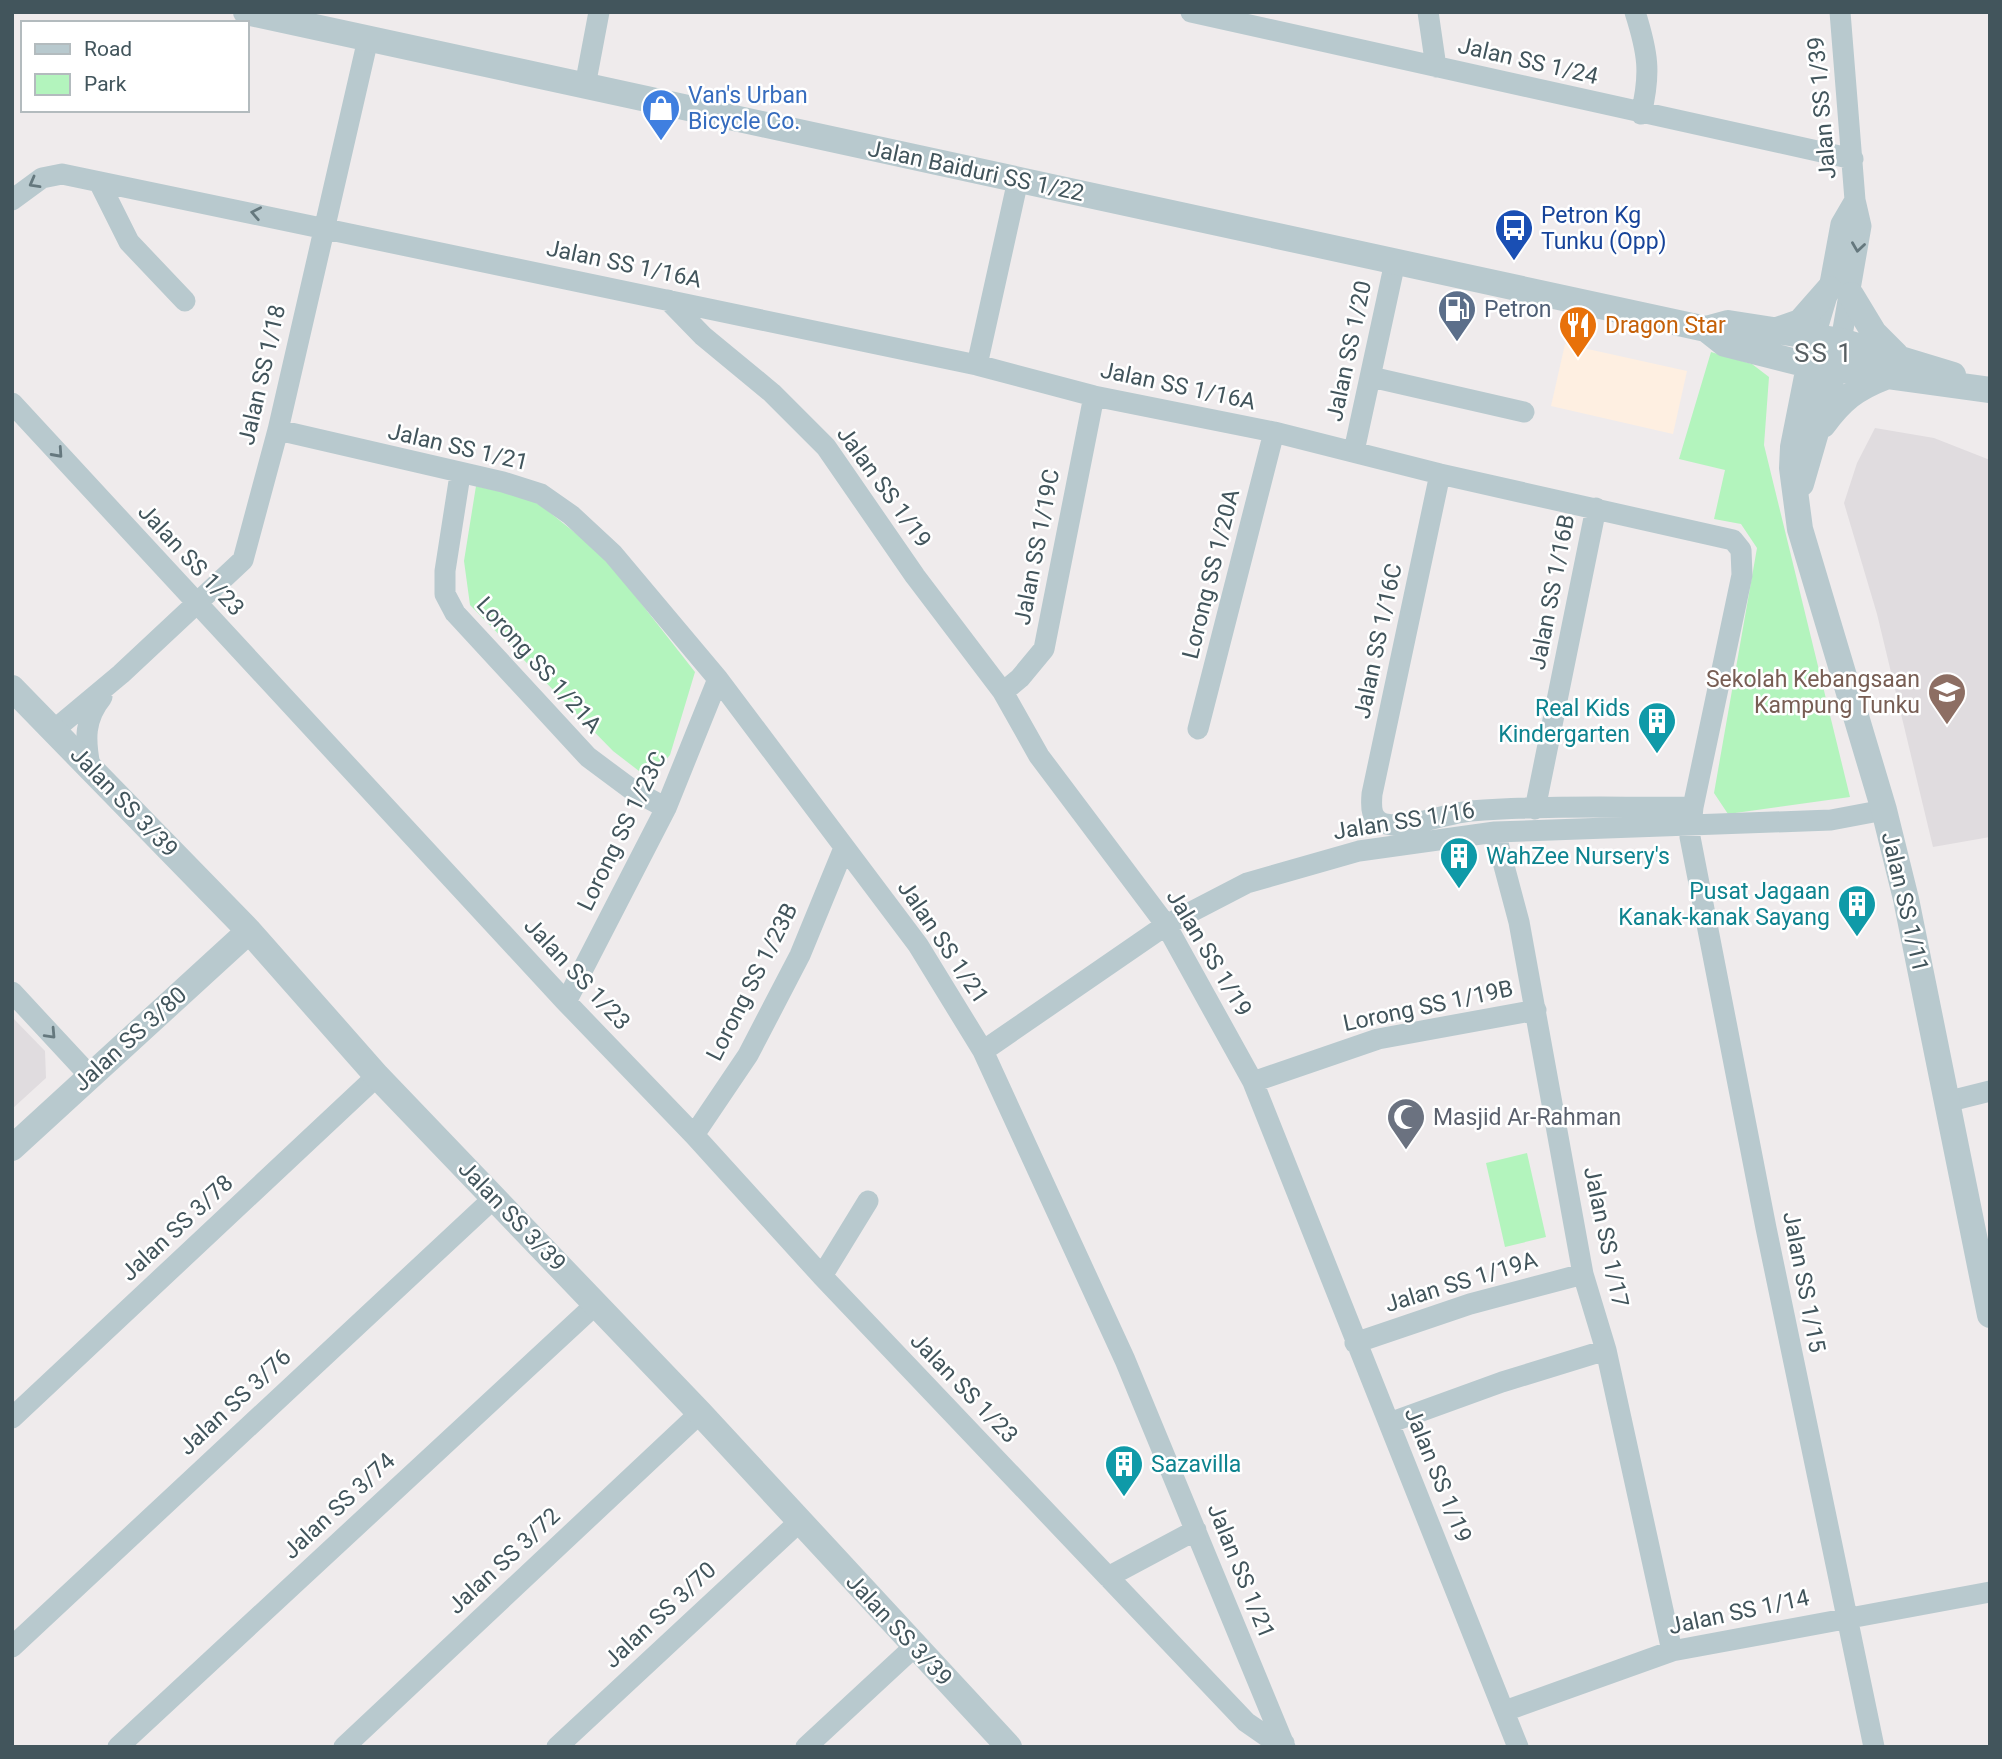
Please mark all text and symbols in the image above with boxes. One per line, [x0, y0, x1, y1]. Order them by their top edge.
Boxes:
legend [21, 21, 248, 112]
street label: Jalan SS 1/24 [1455, 32, 1601, 90]
street label: Jalan SS 1/39 [1802, 36, 1842, 180]
text: Road [84, 37, 132, 61]
text: Park [84, 72, 127, 96]
place label: Van's Urban Bicycle Co. [688, 82, 808, 135]
shop icon: Van's Urban Bicycle Co. [640, 87, 682, 142]
street label: Jalan Baiduri SS 1/22 [866, 135, 1087, 207]
one-way arrow [29, 175, 42, 188]
place label: Petron Kg Tunku (Opp) [1541, 202, 1667, 255]
one-way arrow [250, 206, 262, 221]
bus stop icon: Petron Kg Tunku (Opp) [1493, 207, 1535, 262]
street label: Jalan SS 1/16A [544, 234, 704, 294]
one-way arrow [1851, 241, 1866, 253]
street label: Jalan SS 1/20 [1321, 278, 1377, 424]
fuel station icon: Petron [1436, 288, 1478, 343]
place label: Petron [1484, 296, 1551, 323]
street label: Jalan SS 1/18 [233, 302, 291, 448]
restaurant icon: Dragon Star [1557, 304, 1599, 359]
place label: Dragon Star [1605, 312, 1726, 339]
district label: SS 1 [1794, 338, 1854, 368]
street label: Jalan SS 1/16A [1098, 356, 1258, 416]
street label: Jalan SS 1/21 [385, 418, 531, 476]
street label: Jalan SS 1/19 [831, 421, 937, 553]
one-way arrow [50, 445, 62, 458]
street label: Jalan SS 1/19C [1009, 467, 1065, 627]
street label: Lorong SS 1/20A [1177, 486, 1245, 662]
street label: Jalan SS 1/23 [132, 499, 250, 621]
street label: Jalan SS 1/16B [1524, 512, 1580, 672]
street label: Jalan SS 1/16C [1348, 561, 1408, 721]
street label: Lorong SS 1/21A [471, 591, 607, 739]
place label: Sekolah Kebangsaan Kampung Tunku [1706, 666, 1920, 719]
school or university icon: Sekolah Kebangsaan Kampung Tunku [1926, 671, 1968, 726]
place label: Real Kids Kindergarten [1498, 695, 1630, 748]
building icon: Real Kids Kindergarten [1636, 700, 1678, 755]
street label: Jalan SS 3/39 [65, 741, 183, 863]
street label: Lorong SS 1/23C [572, 747, 672, 915]
street label: Jalan SS 1/16 [1331, 796, 1477, 846]
street label: Jalan SS 1/11 [1876, 829, 1934, 975]
building icon: WahZee Nursery's [1438, 835, 1480, 890]
place label: WahZee Nursery's [1486, 843, 1670, 870]
street label: Jalan SS 1/21 [892, 875, 994, 1009]
place label: Pusat Jagaan Kanak-kanak Sayang [1618, 878, 1830, 931]
building icon: Pusat Jagaan Kanak-kanak Sayang [1836, 883, 1878, 938]
street label: Jalan SS 1/19 [1161, 885, 1257, 1021]
street label: Lorong SS 1/23B [701, 899, 803, 1065]
street label: Jalan SS 1/23 [518, 913, 636, 1035]
street label: Lorong SS 1/19B [1341, 975, 1515, 1037]
street label: Jalan SS 3/80 [68, 981, 192, 1097]
one-way arrow [43, 1026, 56, 1039]
mosque icon: Masjid Ar-Rahman [1385, 1096, 1427, 1151]
place label: Masjid Ar-Rahman [1433, 1104, 1621, 1131]
street label: Jalan SS 3/39 [453, 1155, 571, 1277]
street label: Jalan SS 1/17 [1578, 1164, 1634, 1310]
street label: Jalan SS 3/78 [116, 1169, 238, 1287]
street label: Jalan SS 1/15 [1777, 1209, 1831, 1355]
street label: Jalan SS 1/19A [1381, 1246, 1541, 1318]
street label: Jalan SS 1/23 [905, 1327, 1023, 1449]
street label: Jalan SS 3/76 [174, 1343, 296, 1461]
street label: Jalan SS 1/19 [1399, 1404, 1477, 1546]
building icon: Sazavilla [1103, 1443, 1145, 1498]
street label: Jalan SS 3/74 [278, 1447, 401, 1565]
place label: Sazavilla [1151, 1451, 1241, 1478]
street label: Jalan SS 1/21 [1202, 1500, 1280, 1642]
street label: Jalan SS 3/72 [443, 1502, 566, 1620]
street label: Jalan SS 3/70 [599, 1556, 721, 1674]
street label: Jalan SS 3/39 [840, 1569, 958, 1691]
street label: Jalan SS 1/14 [1666, 1584, 1812, 1640]

